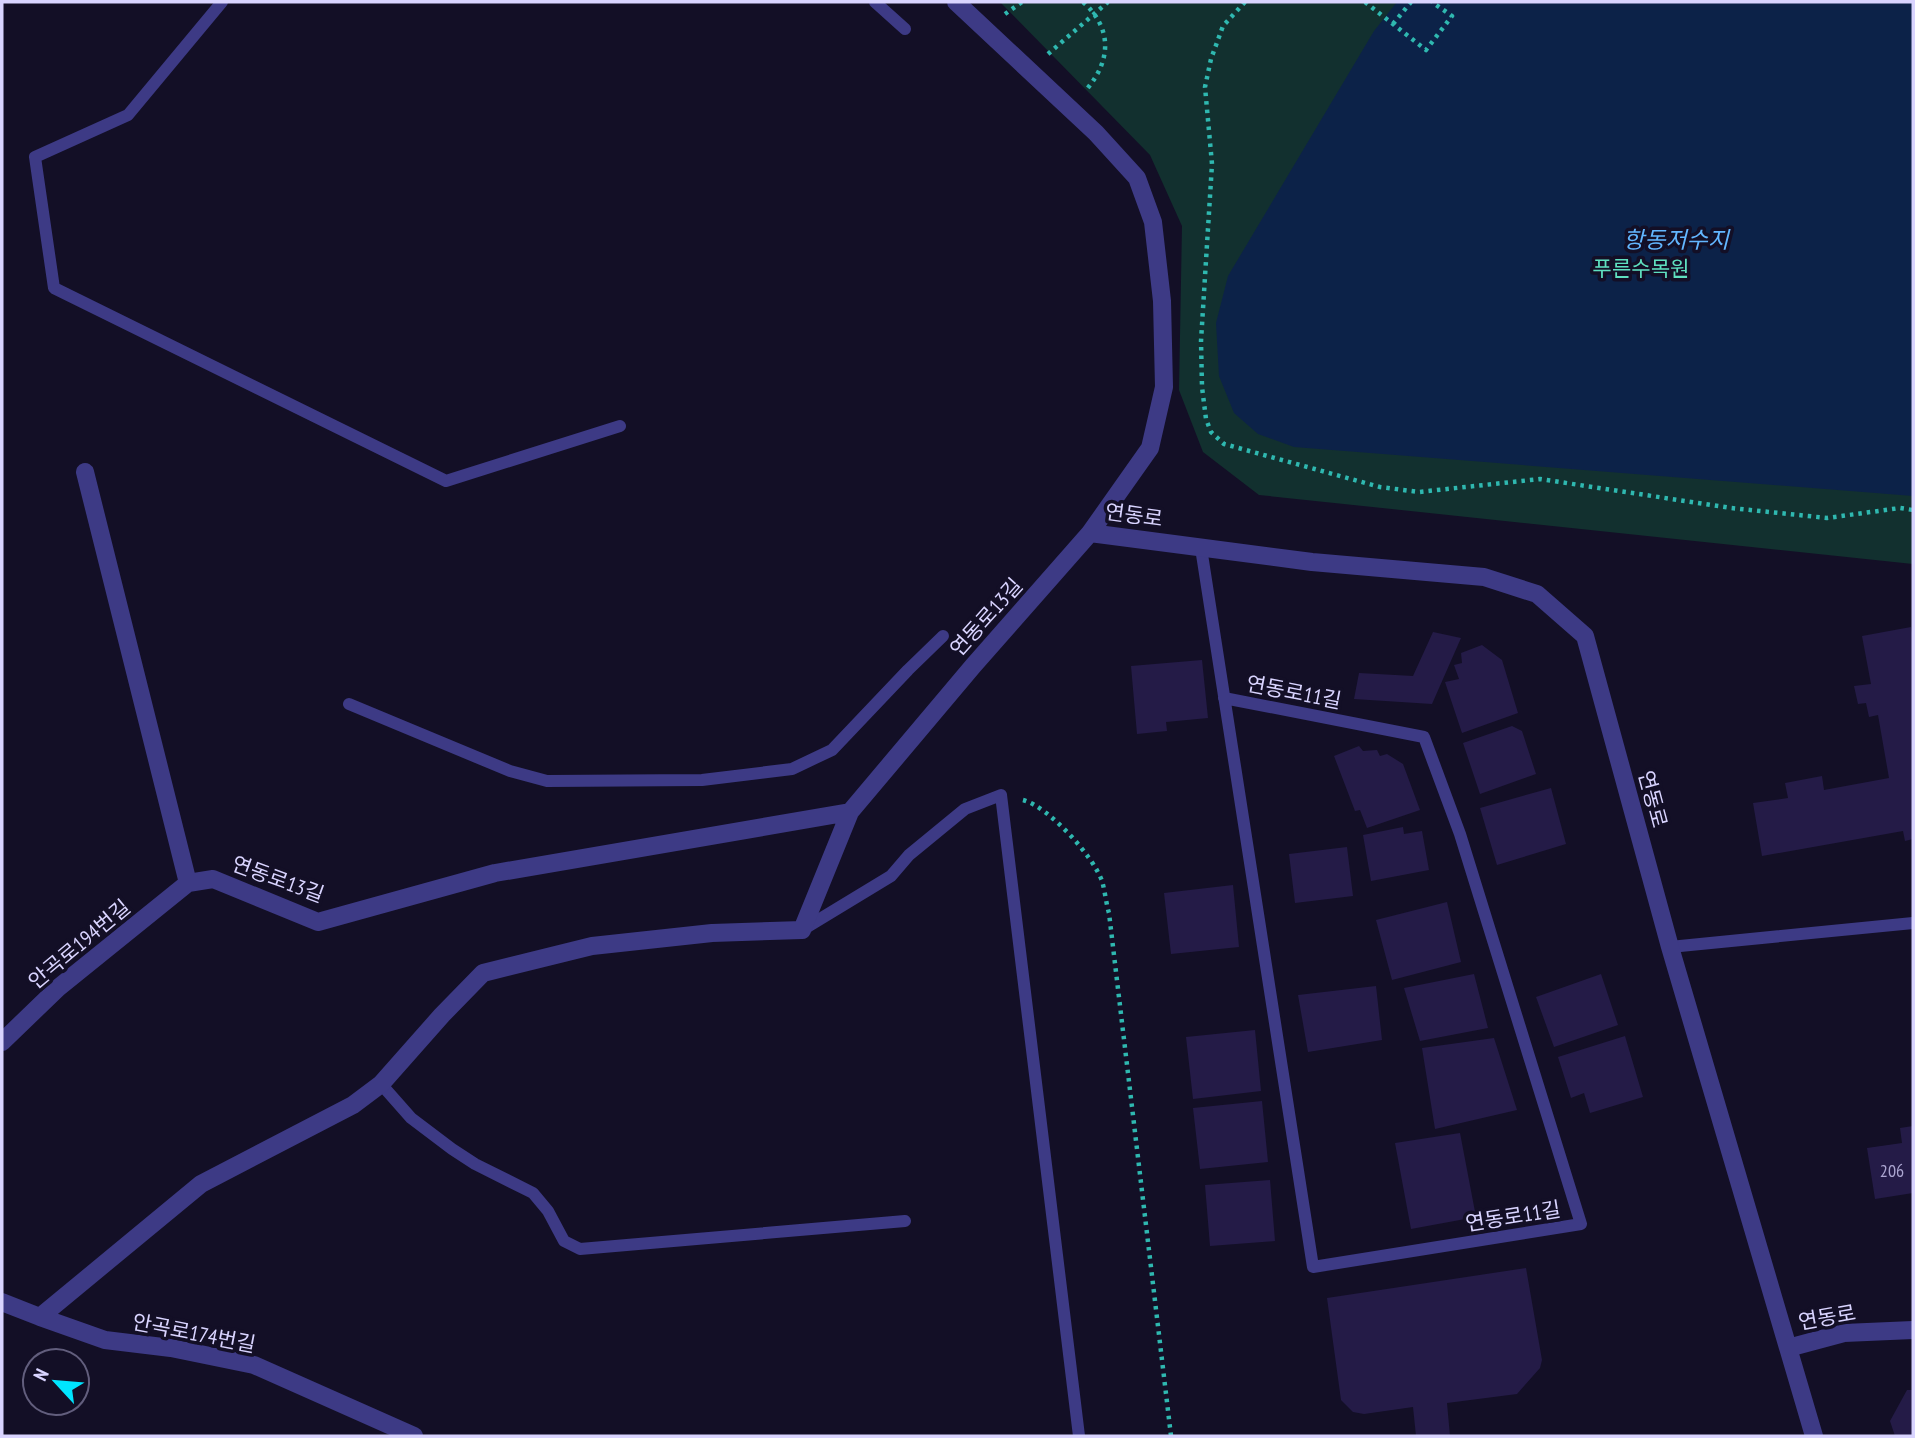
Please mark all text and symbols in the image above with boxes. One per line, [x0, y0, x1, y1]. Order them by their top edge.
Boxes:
water label: 항동저수지 [1623, 225, 1731, 254]
park label: 푸른수목원 [1593, 255, 1689, 282]
street label: 연동로 [1103, 498, 1165, 532]
street label: 연동로13길 [944, 572, 1028, 662]
street label: 연동로11길 [1244, 670, 1344, 714]
street label: 연동로 [1632, 768, 1674, 830]
street label: 연동로13길 [228, 850, 328, 908]
street label: 안곡로194번길 [22, 893, 136, 995]
house number: 206 [1880, 1159, 1904, 1182]
street label: 연동로11길 [1463, 1195, 1563, 1237]
street label: 연동로 [1796, 1299, 1858, 1335]
street label: 안곡로174번길 [130, 1308, 258, 1358]
north arrow [21, 1347, 91, 1417]
text: N [28, 1365, 54, 1384]

